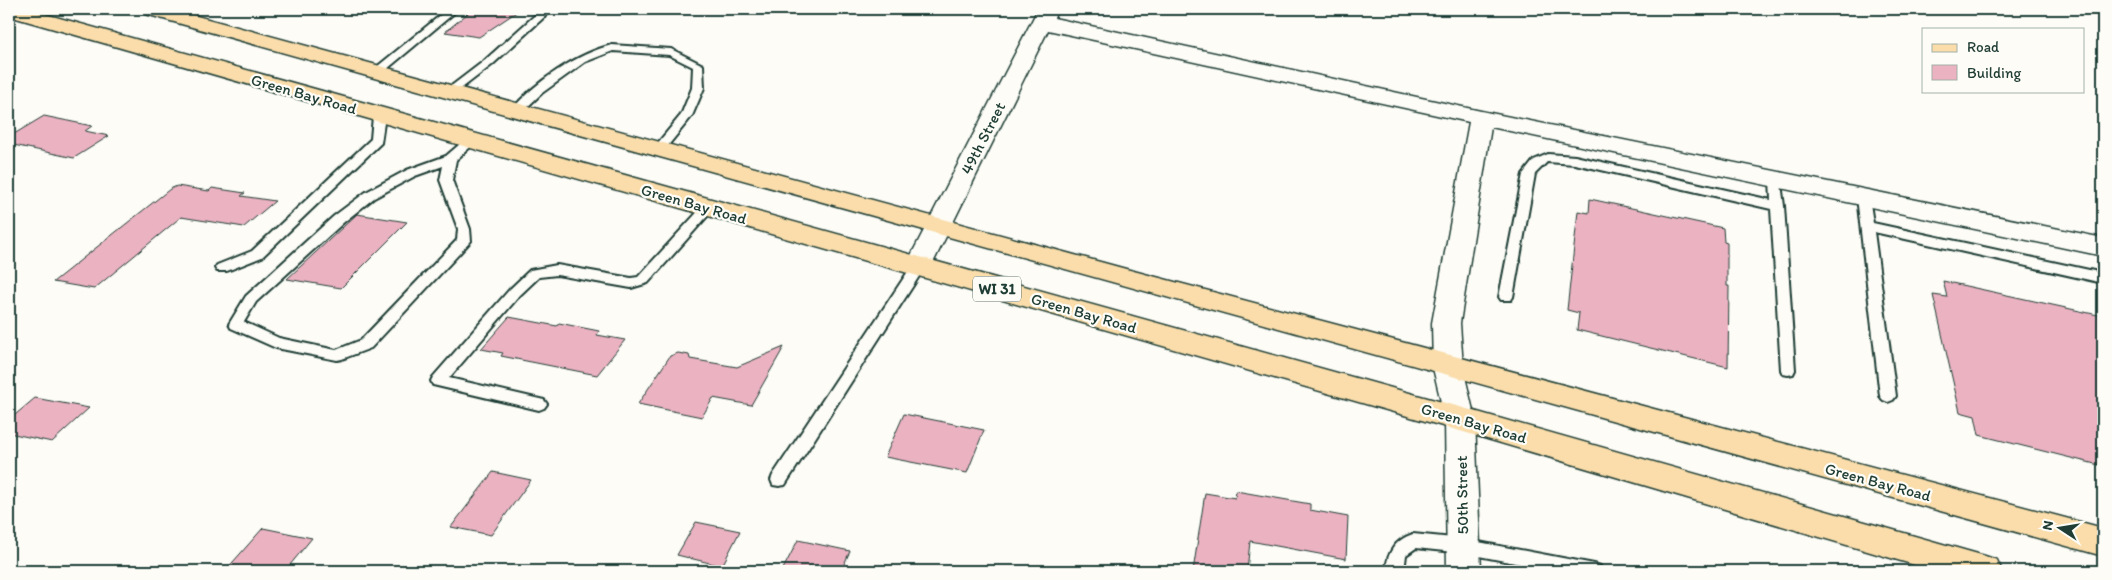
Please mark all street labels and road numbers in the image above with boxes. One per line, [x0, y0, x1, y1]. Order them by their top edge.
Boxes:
street label: Green Bay Road [249, 70, 359, 118]
street label: 49th Street [957, 99, 1009, 177]
street label: Green Bay Road [639, 180, 749, 228]
road number: WI 31 [973, 276, 1021, 302]
street label: Green Bay Road [1029, 289, 1139, 337]
street label: Green Bay Road [1419, 399, 1529, 447]
street label: 50th Street [1452, 456, 1472, 534]
street label: Green Bay Road [1823, 459, 1933, 505]

